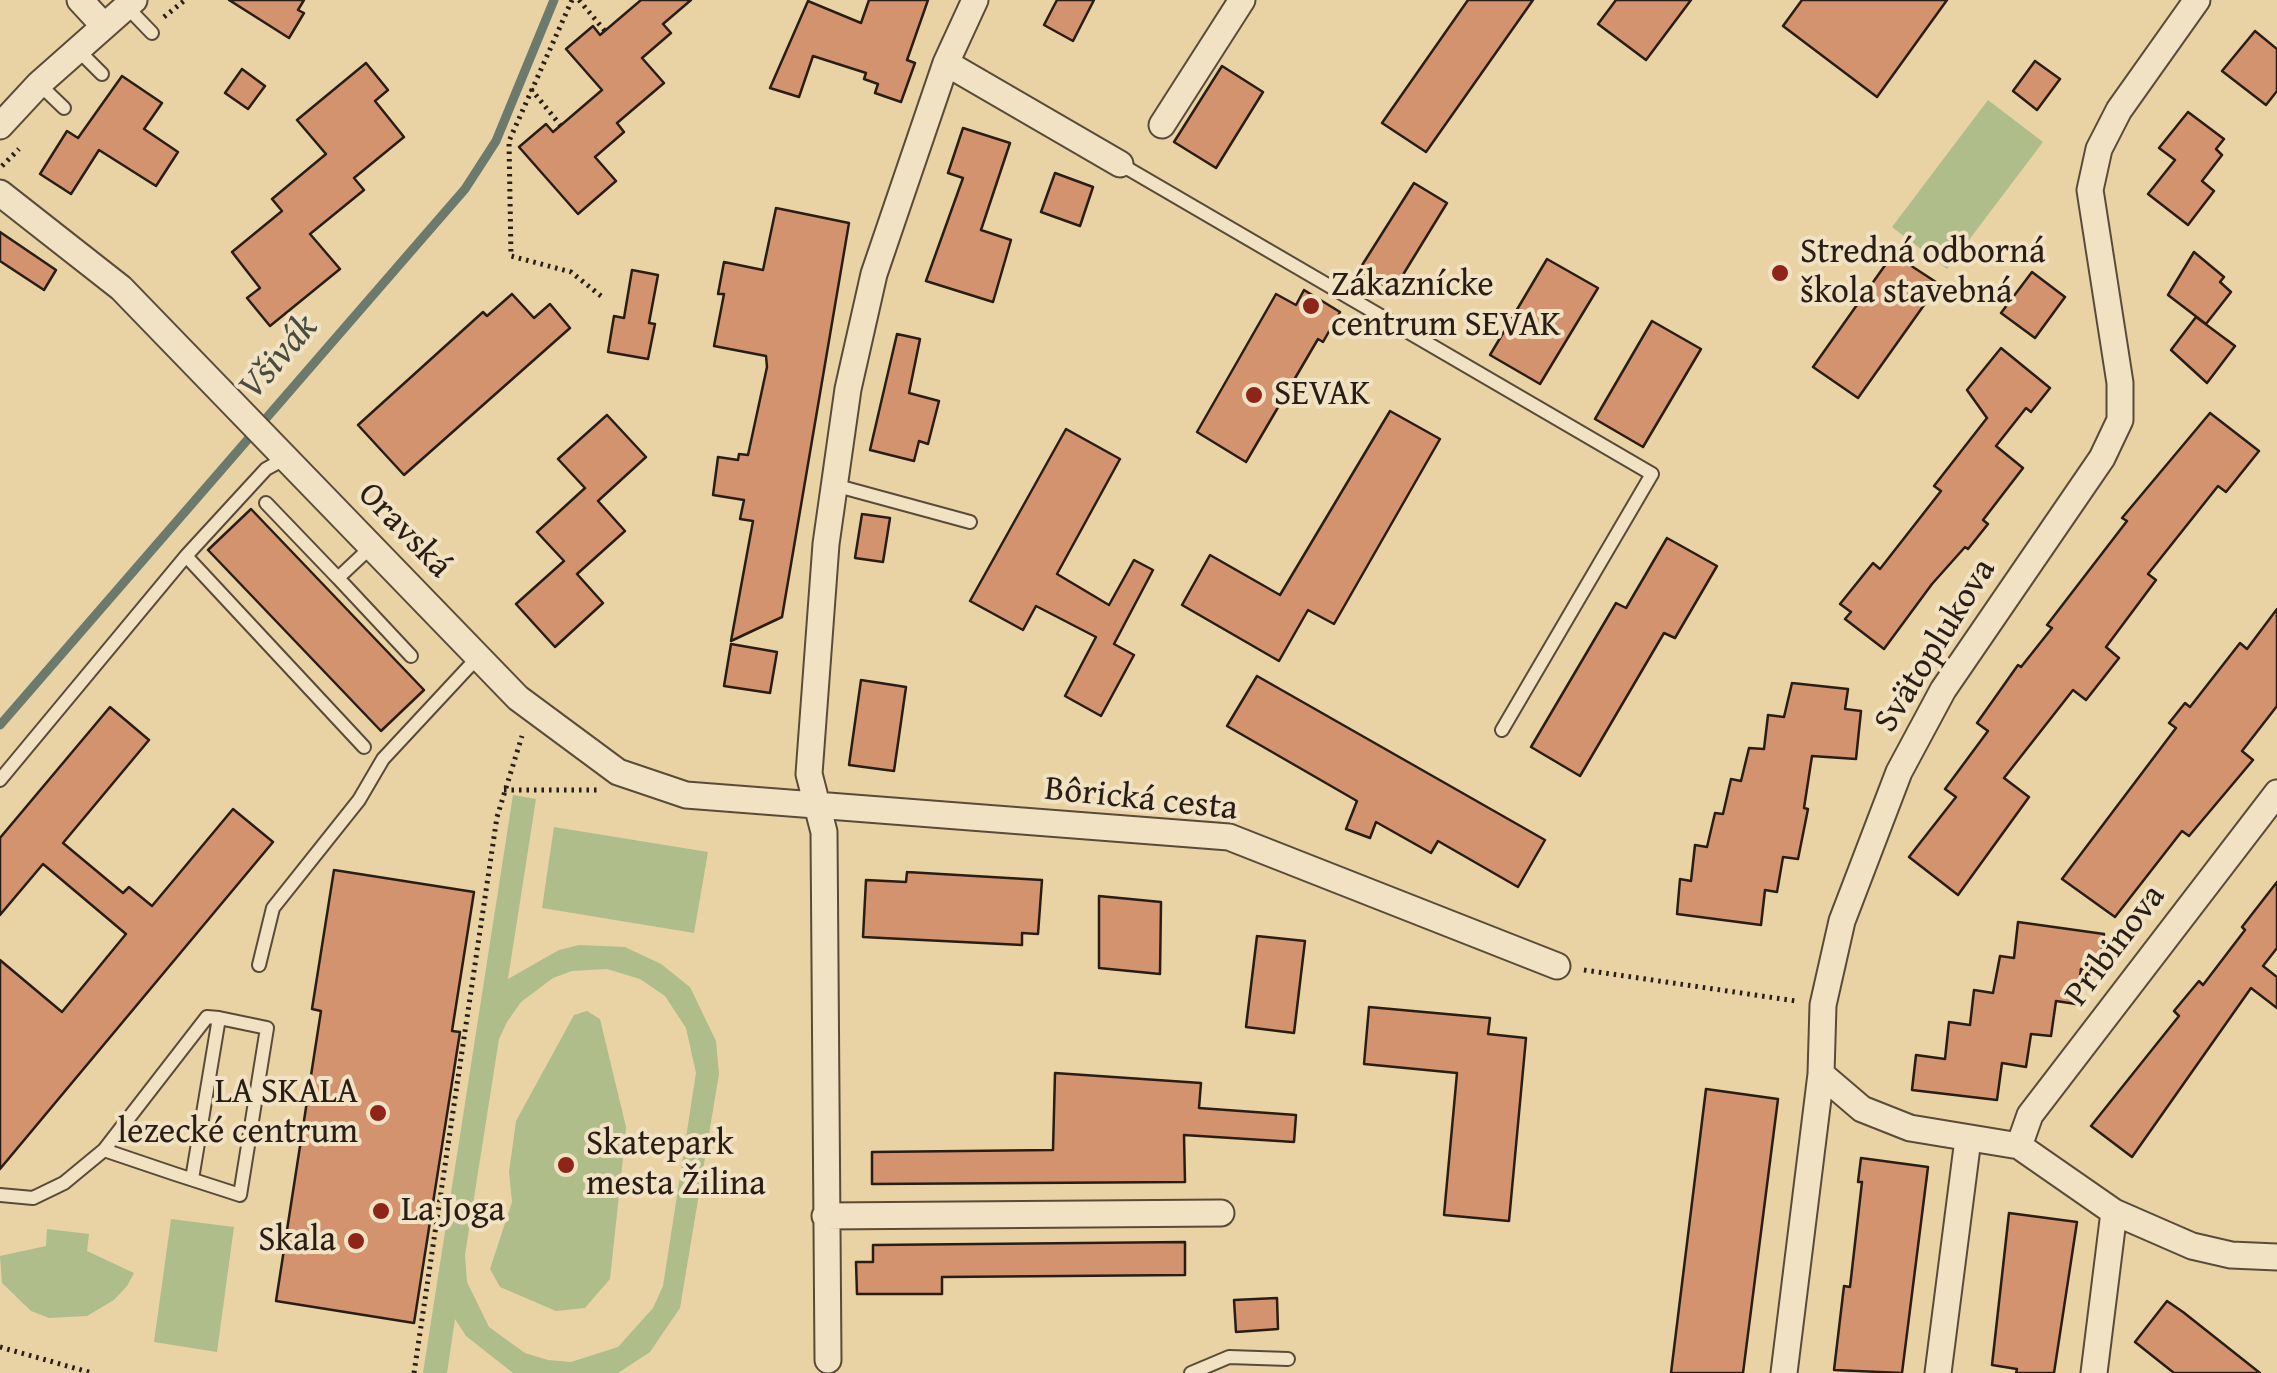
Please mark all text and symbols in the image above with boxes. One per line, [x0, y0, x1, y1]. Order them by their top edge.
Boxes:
place label: Stredná odborná škola stavebná [1800, 232, 2045, 314]
marker: Stredná odborná škola stavebná [1769, 262, 1791, 284]
place label: Zákaznícke centrum SEVAK [1331, 265, 1561, 347]
marker: Zákaznícke centrum SEVAK [1300, 295, 1322, 317]
water label: Všivák [230, 306, 328, 410]
place label: SEVAK [1274, 374, 1370, 416]
marker: SEVAK [1243, 384, 1265, 406]
street label: Oravská [348, 474, 460, 588]
street label: Svätoplukova [1866, 552, 2006, 740]
street label: Bôrická cesta [1042, 769, 1240, 831]
street label: Pribinova [2057, 877, 2175, 1015]
place label: LA SKALA lezecké centrum [117, 1072, 358, 1154]
marker: LA SKALA lezecké centrum [367, 1102, 389, 1124]
place label: Skatepark mesta Žilina [586, 1124, 766, 1206]
marker: Skatepark mesta Žilina [555, 1154, 577, 1176]
place label: La Joga [401, 1190, 505, 1232]
marker: La Joga [370, 1200, 392, 1222]
place label: Skala [258, 1220, 336, 1262]
marker: Skala [345, 1230, 367, 1252]

